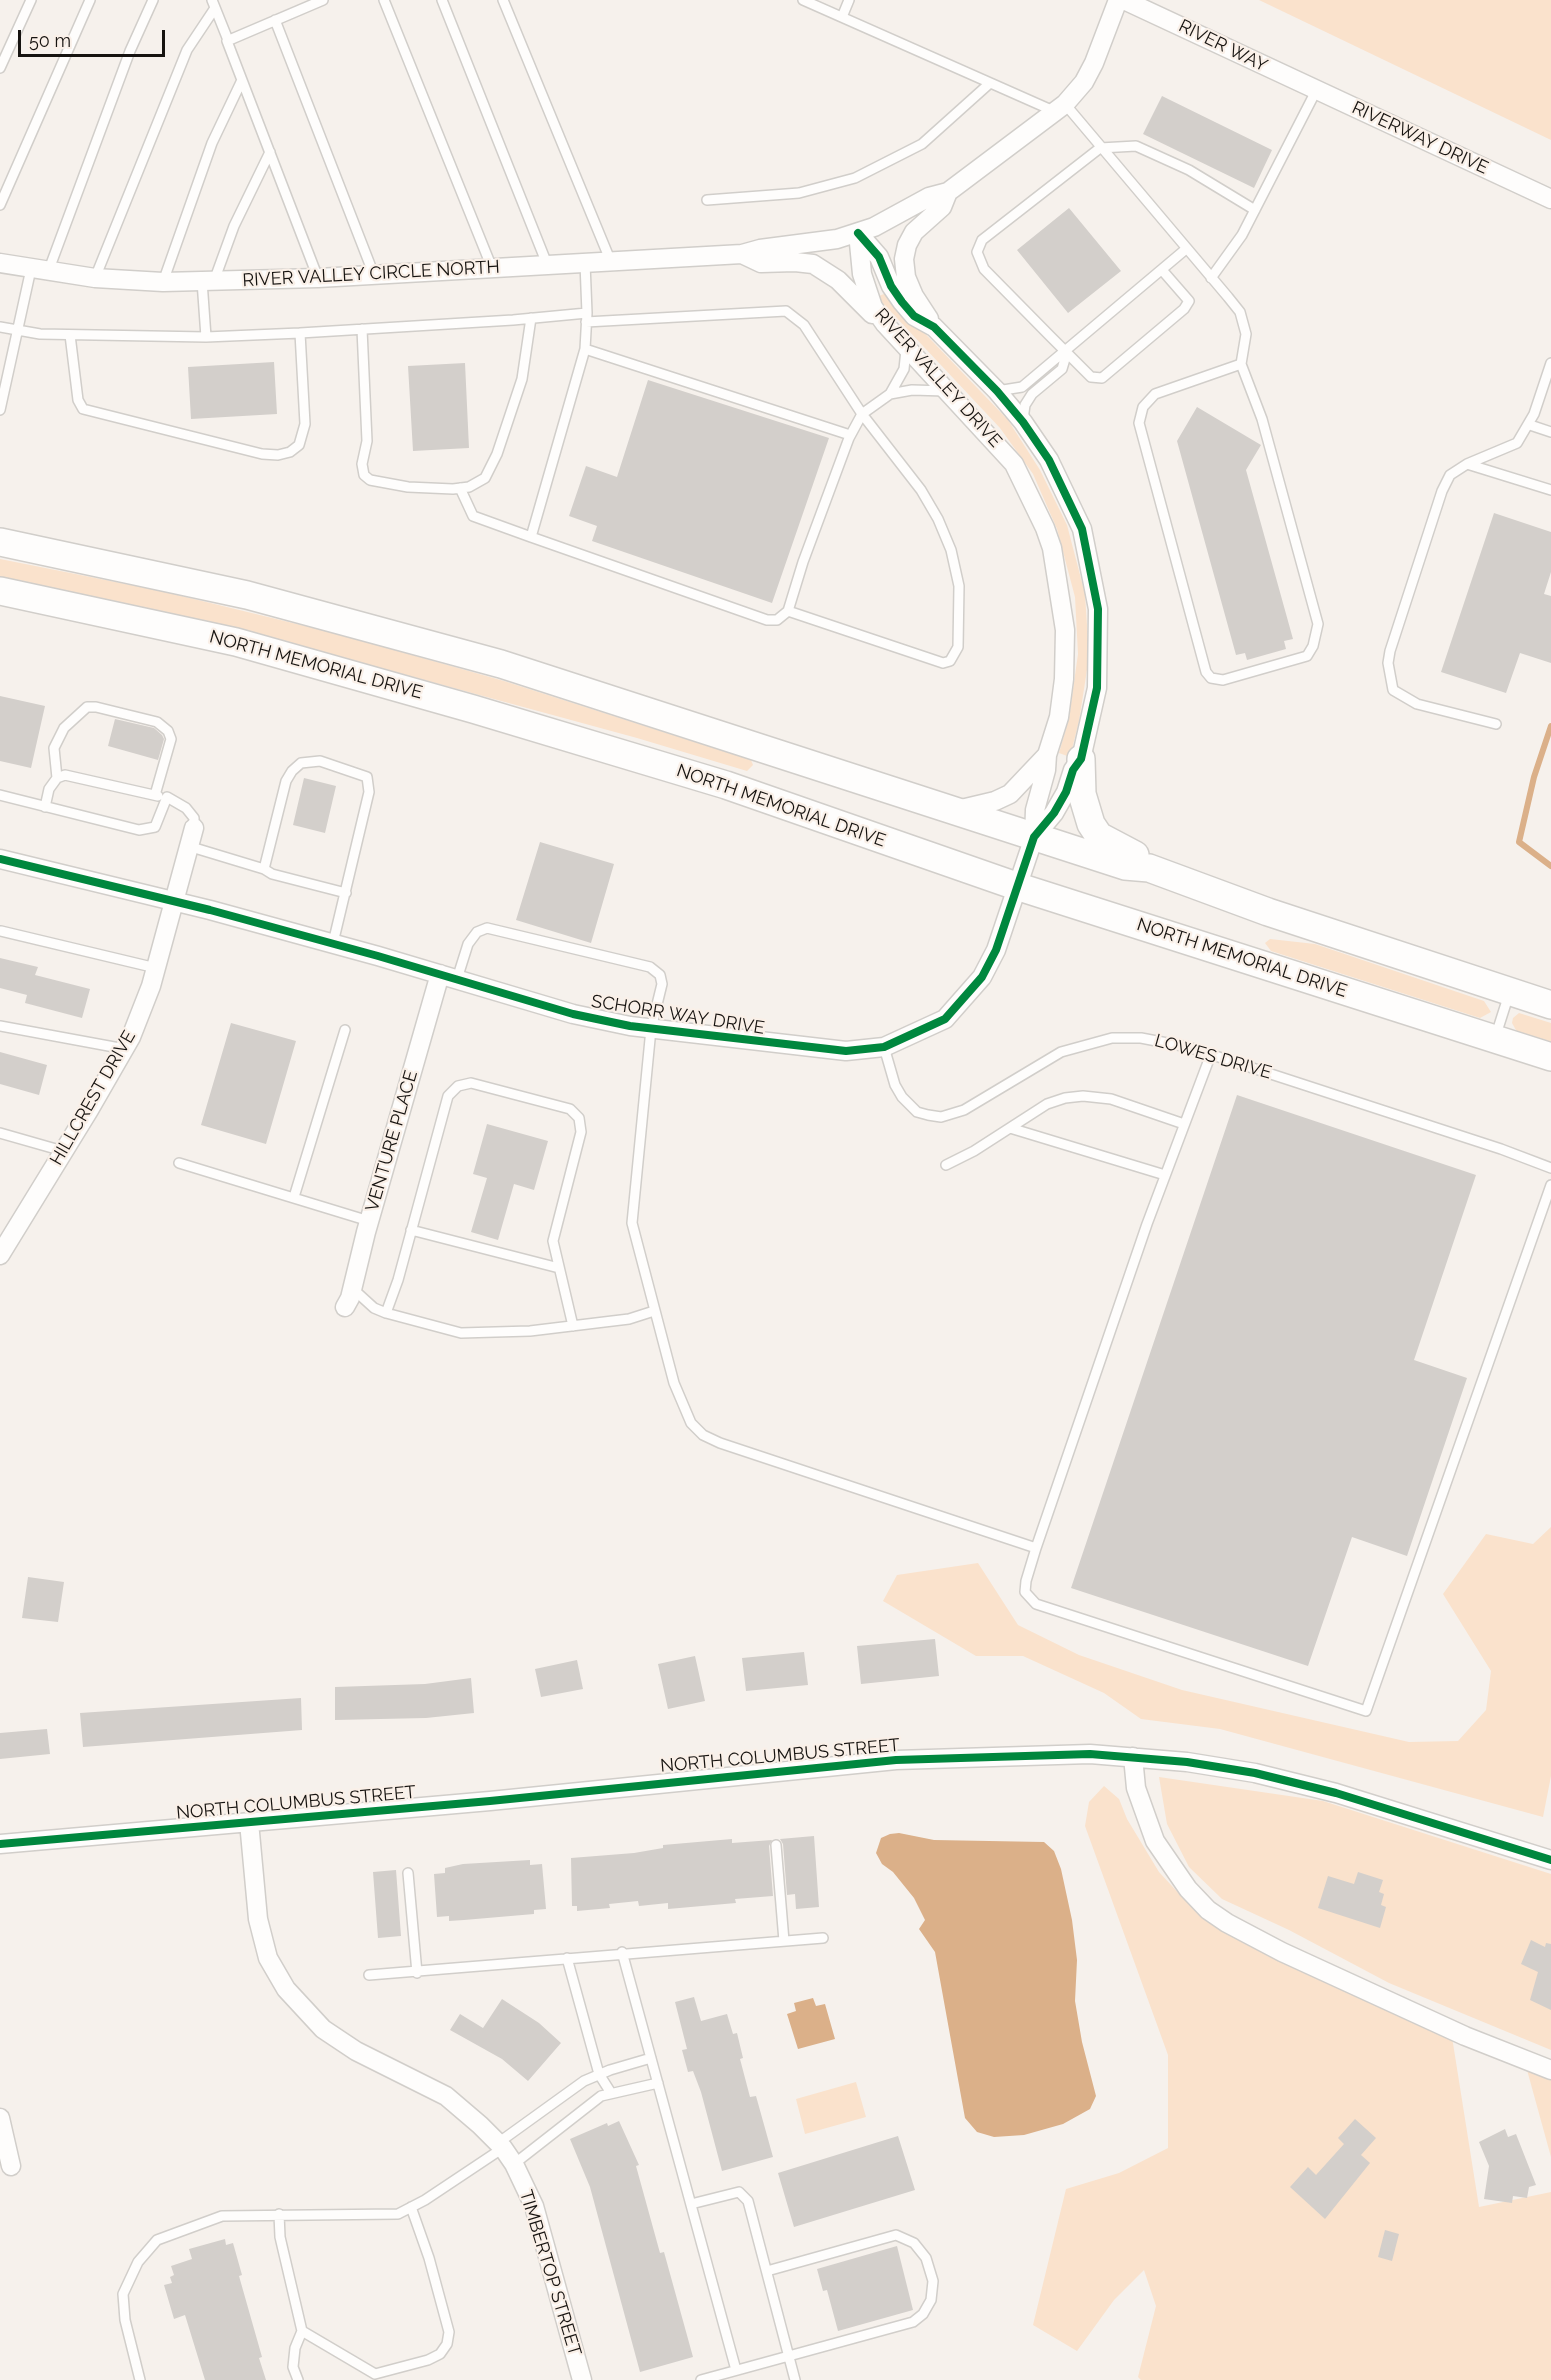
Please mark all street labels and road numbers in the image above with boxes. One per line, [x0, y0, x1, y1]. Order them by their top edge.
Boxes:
street label: RIVER WAY [1175, 15, 1271, 77]
street label: RIVERWAY DRIVE [1348, 97, 1492, 179]
street label: RIVER VALLEY CIRCLE NORTH [242, 256, 500, 292]
street label: RIVER VALLEY DRIVE [870, 304, 1006, 452]
street label: NORTH MEMORIAL DRIVE [207, 626, 425, 704]
street label: NORTH MEMORIAL DRIVE [674, 760, 888, 852]
street label: NORTH MEMORIAL DRIVE [1134, 914, 1350, 1002]
street label: SCHORR WAY DRIVE [590, 991, 766, 1039]
street label: HILLCREST DRIVE [46, 1027, 140, 1169]
street label: LOWES DRIVE [1152, 1030, 1274, 1084]
street label: VENTURE PLACE [362, 1068, 422, 1214]
street label: NORTH COLUMBUS STREET [659, 1735, 901, 1777]
street label: NORTH COLUMBUS STREET [175, 1782, 417, 1824]
street label: TIMBERTOP STREET [515, 2188, 585, 2358]

